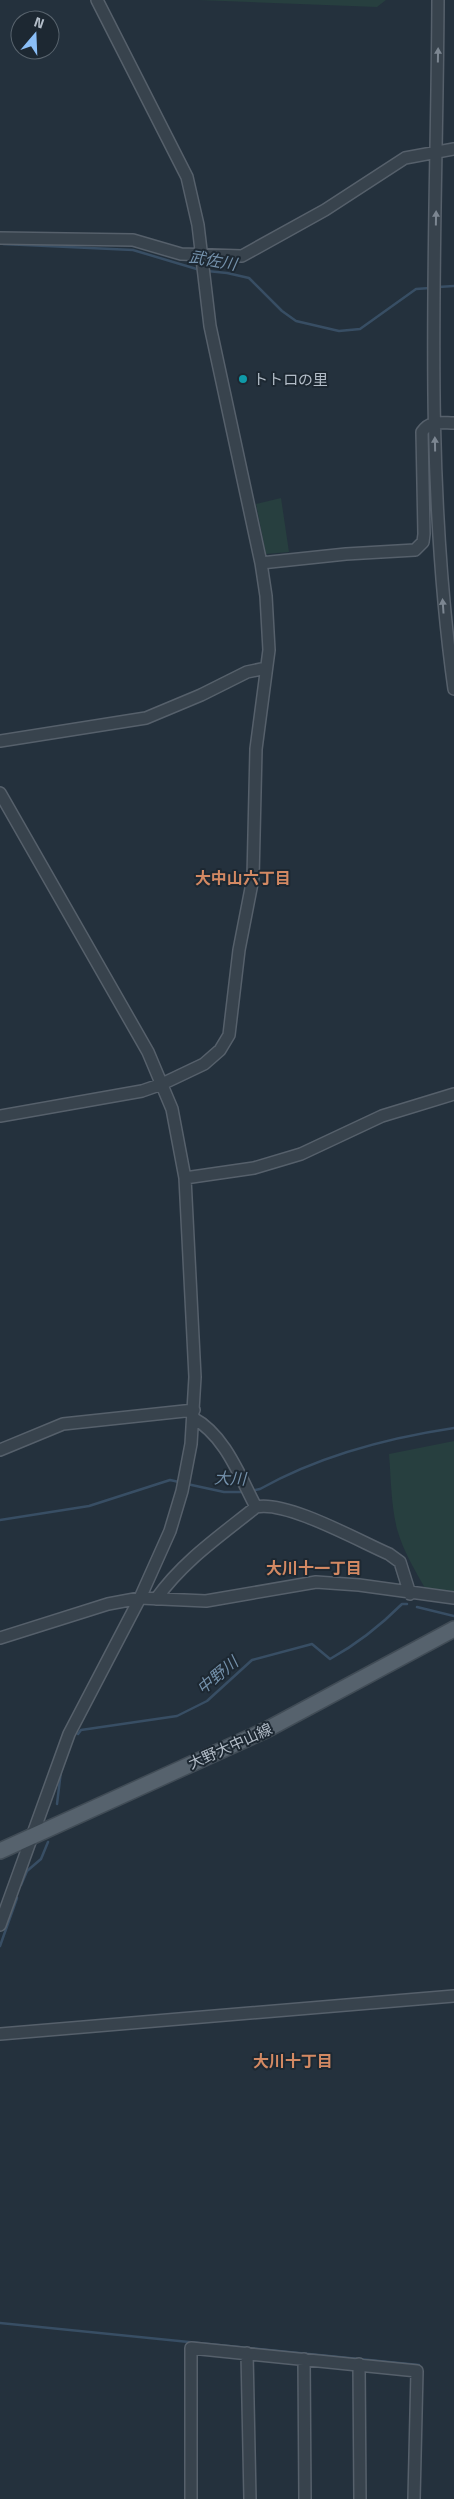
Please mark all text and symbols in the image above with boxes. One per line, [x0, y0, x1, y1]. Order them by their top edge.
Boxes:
north arrow [10, 10, 60, 60]
text: N [31, 11, 47, 34]
one-way arrow [434, 47, 442, 63]
one-way arrow [432, 209, 440, 225]
water label: 武佐川 [187, 244, 241, 276]
place label: トトロの里 [253, 368, 328, 391]
marker: トトロの里 [237, 373, 249, 385]
one-way arrow [431, 435, 439, 451]
one-way arrow [439, 598, 447, 614]
district label: 大中山六丁目 [195, 866, 291, 890]
water label: 大川 [214, 1465, 248, 1491]
district label: 大川十一丁目 [266, 1556, 362, 1580]
water label: 中野川 [191, 1649, 245, 1700]
street label: 大野大中山線 [184, 1717, 276, 1775]
district label: 大川十丁目 [253, 2049, 333, 2073]

